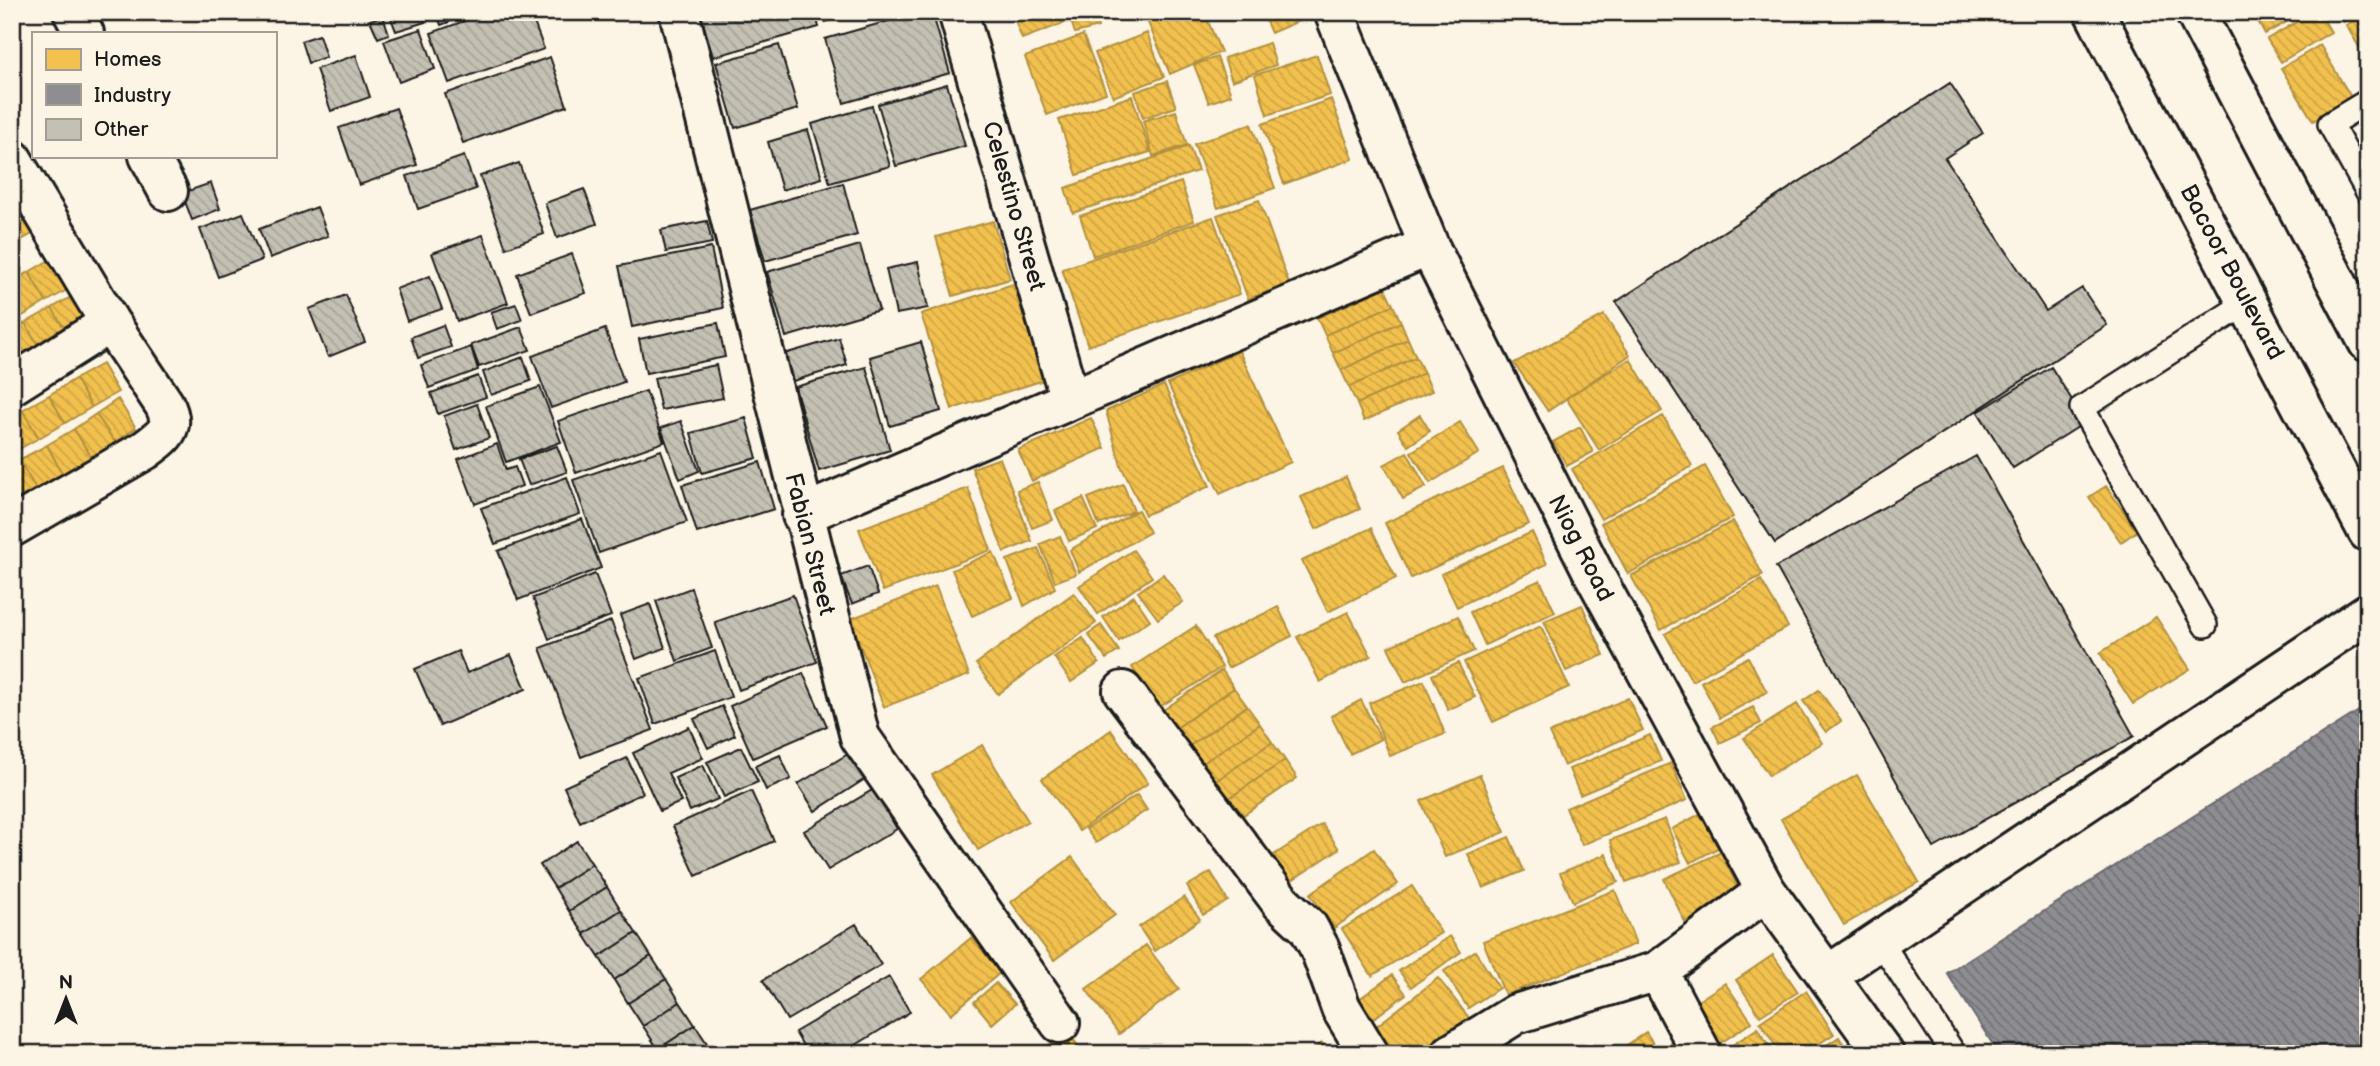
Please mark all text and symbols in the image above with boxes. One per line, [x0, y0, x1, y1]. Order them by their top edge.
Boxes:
legend [32, 32, 276, 158]
text: Homes [94, 47, 162, 72]
text: Industry [94, 83, 172, 108]
text: Other [94, 117, 149, 142]
street label: Celestino Street [976, 118, 1052, 295]
street label: Bacoor Boulevard [2174, 179, 2290, 365]
street label: Fabian Street [778, 470, 842, 619]
street label: Niog Road [1542, 490, 1620, 606]
north arrow [32, 964, 102, 1034]
text: N [59, 972, 73, 995]

